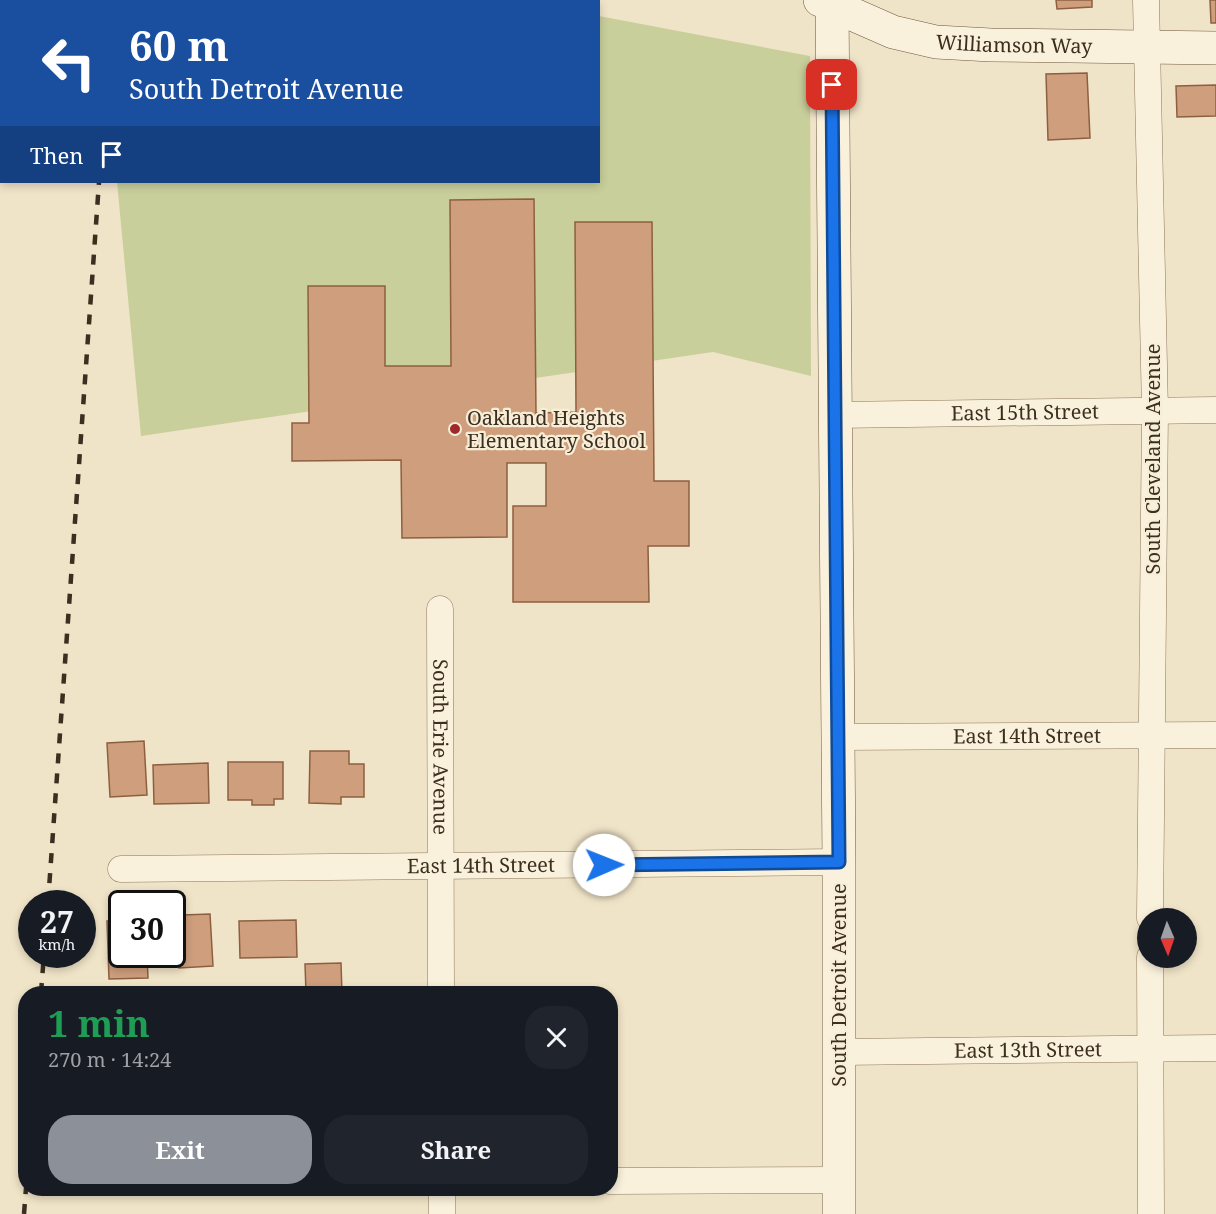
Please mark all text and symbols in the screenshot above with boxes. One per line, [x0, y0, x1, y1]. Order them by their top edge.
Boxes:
text: 60 m [129, 16, 229, 73]
icon: left [30, 24, 108, 102]
street label: Williamson Way [935, 28, 1093, 59]
pin [806, 59, 857, 110]
icon: arrive [815, 68, 848, 101]
text: South Detroit Avenue [129, 70, 404, 107]
icon: arrive [95, 138, 128, 171]
text: Then [30, 140, 83, 170]
street label: South Cleveland Avenue [1139, 344, 1166, 574]
street label: East 15th Street [951, 398, 1099, 426]
place label: Oakland Heights Elementary School [467, 404, 646, 454]
marker: Oakland Heights Elementary School [448, 422, 462, 436]
street label: South Erie Avenue [427, 659, 455, 835]
street label: East 14th Street [953, 722, 1101, 749]
position arrow [572, 833, 636, 897]
street label: East 14th Street [407, 851, 555, 879]
street label: South Detroit Avenue [825, 883, 852, 1087]
speed limit sign: 30 [108, 890, 186, 968]
text: 27 [40, 901, 74, 942]
north arrow [1137, 908, 1197, 968]
map controls [1137, 908, 1197, 968]
text: km/h [39, 934, 75, 954]
text: 1 min [48, 999, 150, 1048]
button: close [525, 1006, 588, 1069]
street label: East 13th Street [954, 1035, 1102, 1064]
text: 270 m · 14:24 [48, 1046, 171, 1073]
button: Exit [48, 1115, 312, 1184]
button: Share [324, 1115, 588, 1184]

